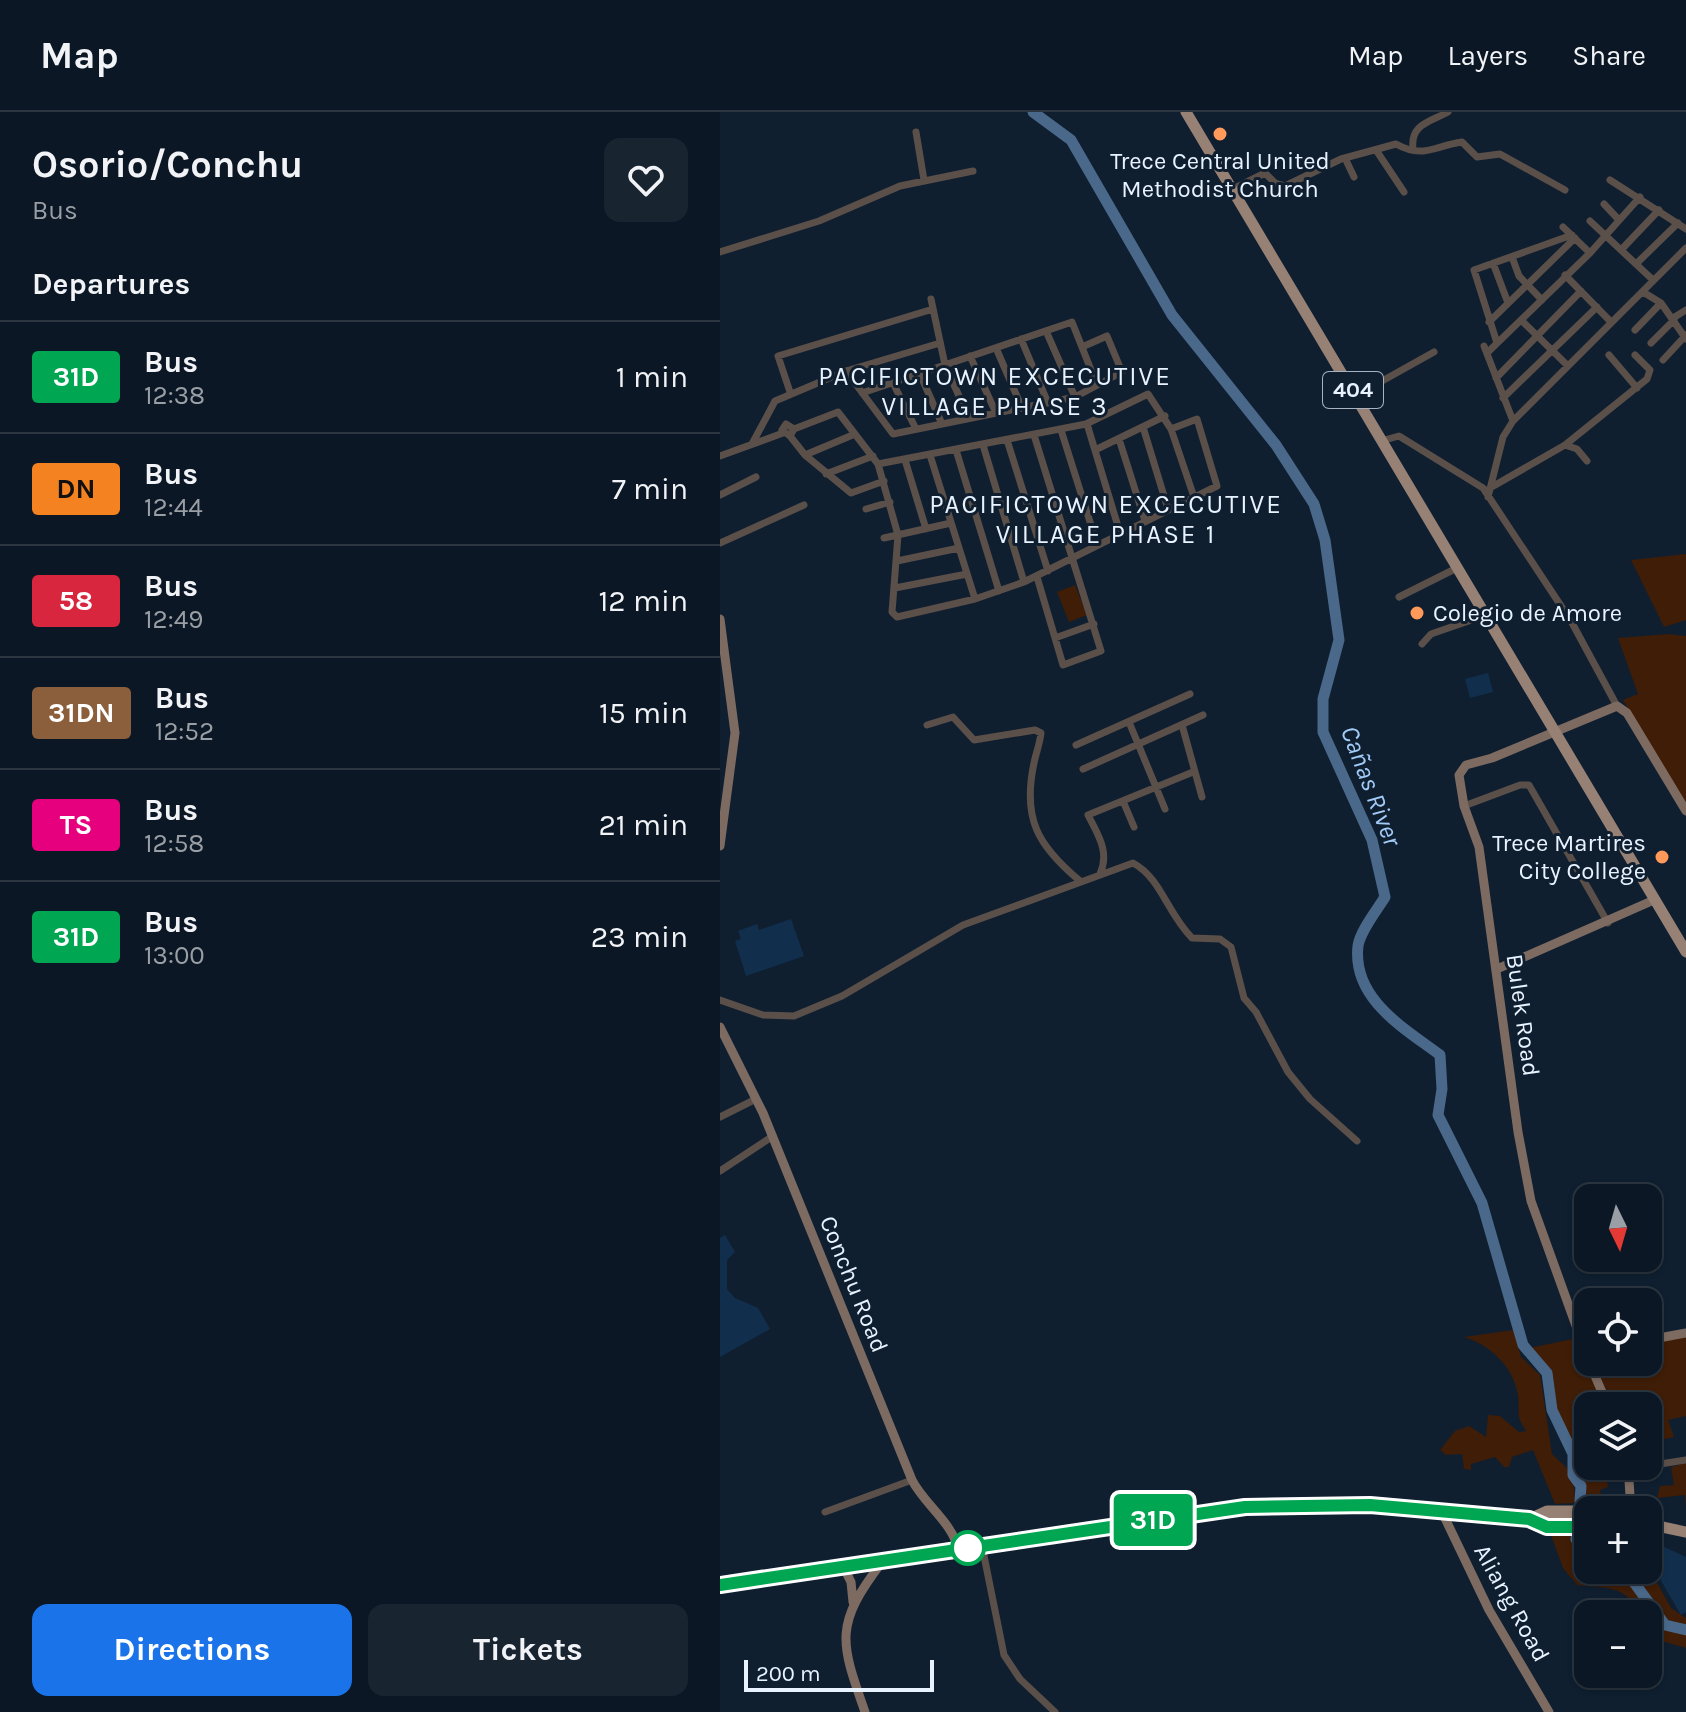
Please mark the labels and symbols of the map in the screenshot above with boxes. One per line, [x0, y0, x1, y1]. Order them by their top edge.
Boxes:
marker: Trece Central United Methodist Church [1211, 125, 1229, 143]
place label: Trece Central United Methodist Church [1110, 147, 1330, 203]
district label: PACIFICTOWN EXCECUTIVE VILLAGE PHASE 3 [818, 361, 1172, 422]
road number: 404 [1323, 372, 1383, 408]
district label: PACIFICTOWN EXCECUTIVE VILLAGE PHASE 1 [929, 489, 1283, 550]
place label: Colegio de Amore [1433, 599, 1622, 627]
marker: Colegio de Amore [1408, 604, 1426, 622]
water label: Cañas River [1334, 721, 1409, 852]
place label: Trece Martires City College [1492, 829, 1646, 885]
marker: Trece Martires City College [1653, 848, 1671, 866]
street label: Bulek Road [1501, 952, 1545, 1078]
north arrow [1574, 1184, 1662, 1272]
street label: Conchu Road [814, 1212, 894, 1356]
line badge: 31D [1107, 1494, 1199, 1546]
unlabelled marker [951, 1531, 985, 1565]
street label: Aliang Road [1468, 1539, 1556, 1667]
scale bar [744, 1656, 934, 1692]

